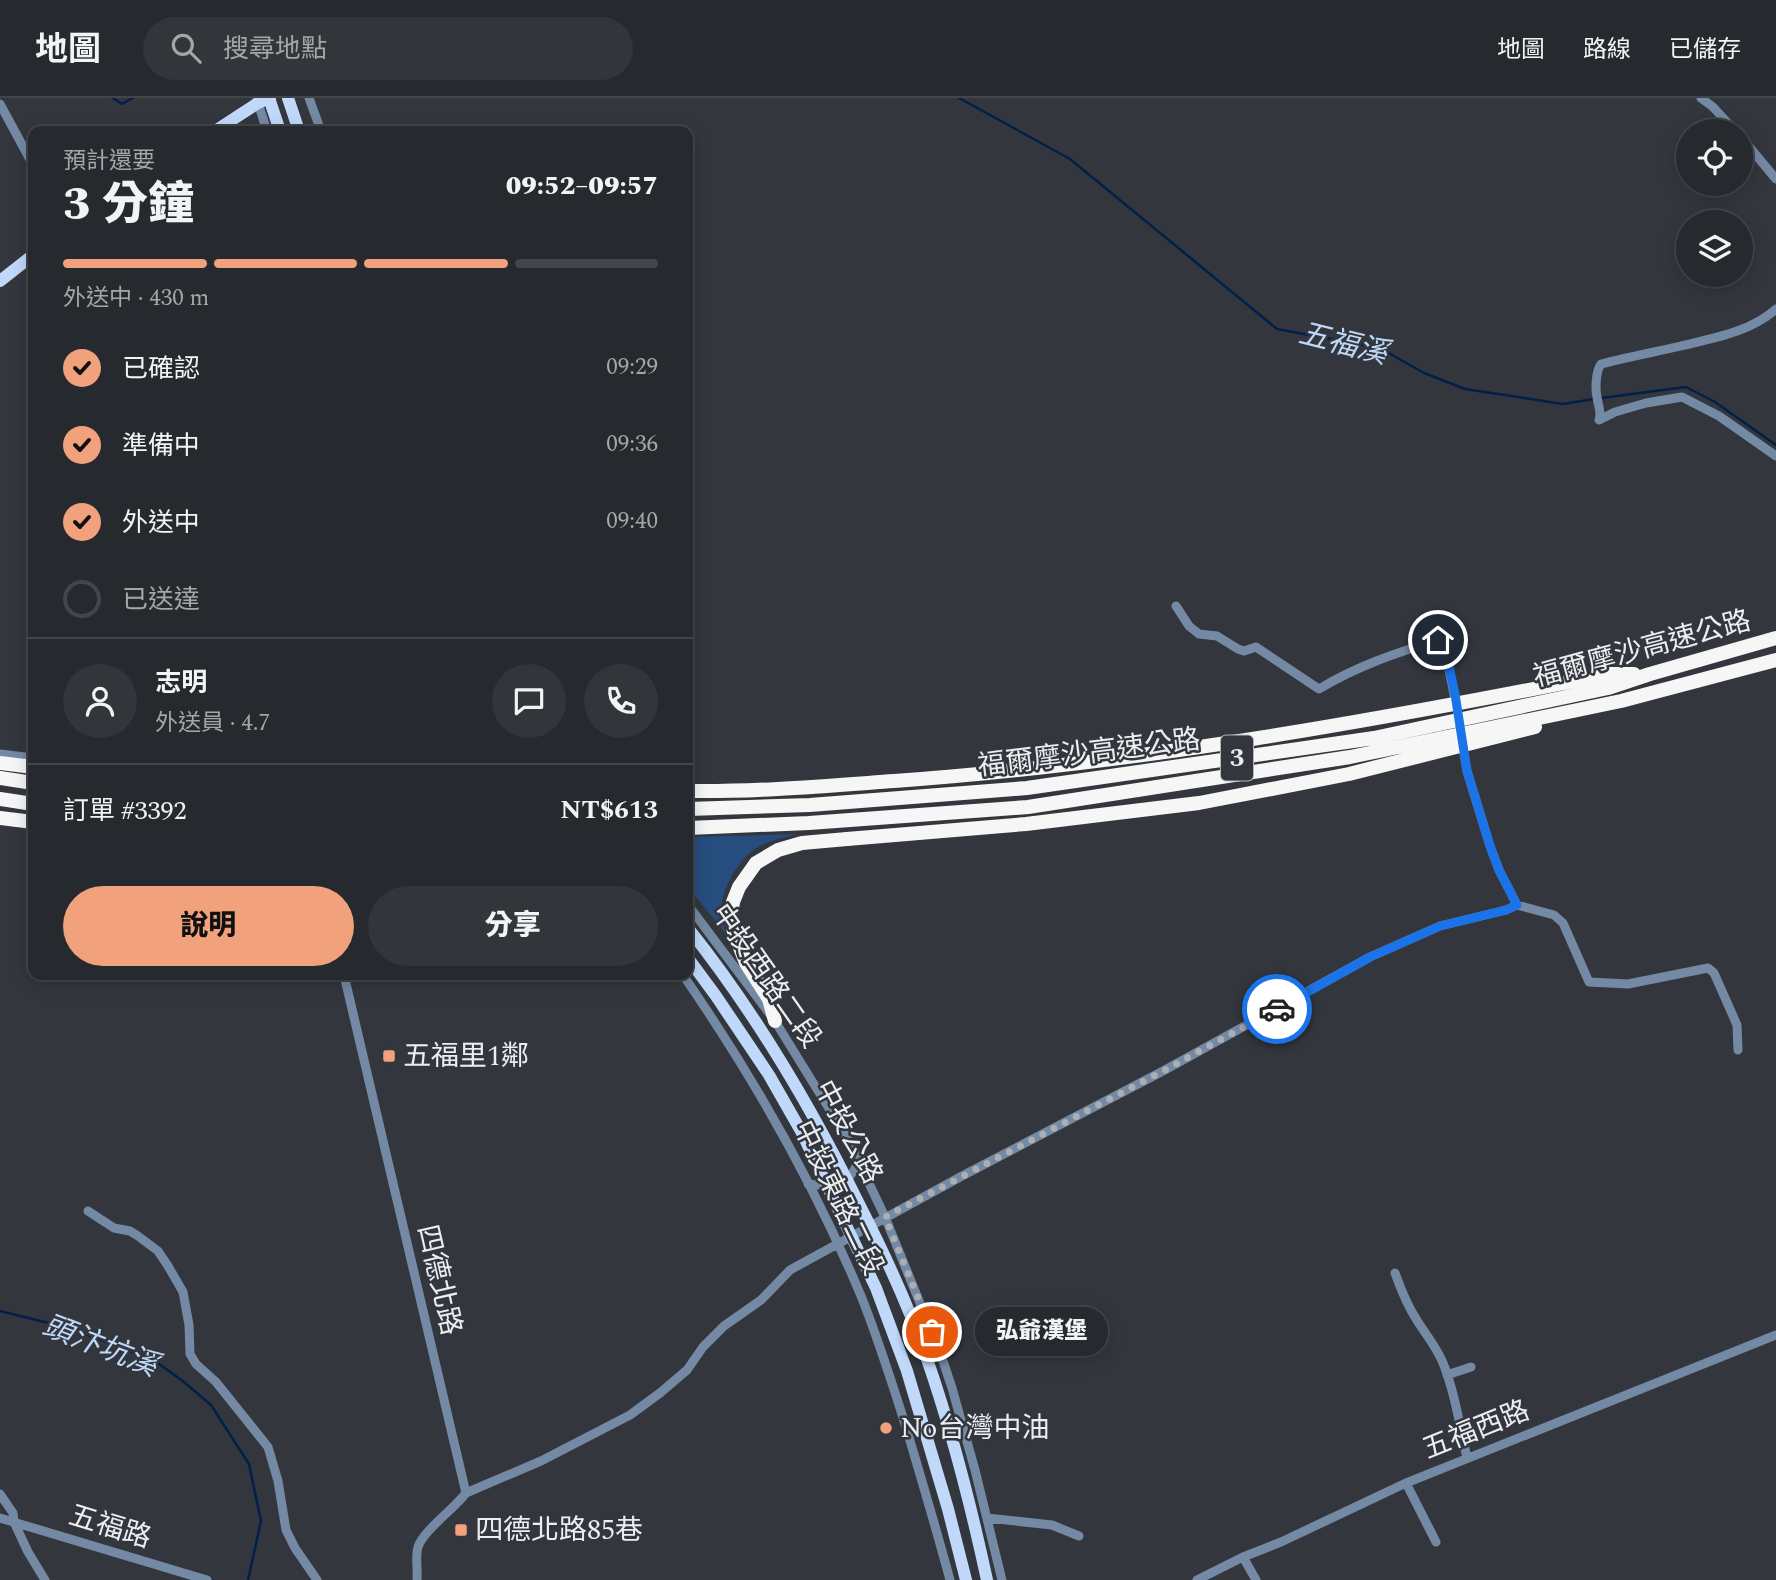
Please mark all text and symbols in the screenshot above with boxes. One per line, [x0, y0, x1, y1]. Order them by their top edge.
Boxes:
search box [143, 17, 633, 80]
text: 地圖 [35, 25, 101, 75]
icon: search [167, 29, 205, 67]
text: 搜尋地點 [223, 29, 327, 69]
text: 地圖 [1497, 32, 1545, 68]
text: 路線 [1583, 32, 1631, 68]
text: 已儲存 [1669, 32, 1741, 68]
map controls [1676, 119, 1753, 287]
button: locate [1676, 119, 1753, 196]
text: 預計還要 [63, 144, 155, 179]
text: 09:52–09:57 [506, 166, 658, 206]
text: 3 分鐘 [63, 170, 194, 240]
button: layers [1676, 210, 1753, 287]
text: 外送中 · 430 m [63, 281, 209, 316]
water label: 五福溪 [1294, 311, 1396, 378]
icon: check [63, 349, 101, 387]
text: 已確認 [122, 349, 200, 389]
text: 09:29 [606, 350, 658, 385]
icon: check [63, 426, 101, 464]
text: 準備中 [122, 426, 200, 466]
text: 09:36 [606, 427, 658, 462]
icon: check [63, 503, 101, 541]
text: 外送中 [122, 503, 200, 543]
text: 09:40 [606, 504, 658, 539]
text: 已送達 [122, 580, 200, 620]
street label: 福爾摩沙高速公路 [1528, 599, 1756, 699]
pin [1408, 610, 1468, 670]
icon: home [1419, 621, 1457, 659]
text: 志明 [155, 663, 207, 703]
button: person [63, 664, 137, 738]
button: chat [492, 664, 566, 738]
button: phone [584, 664, 658, 738]
text: 外送員 · 4.7 [155, 706, 270, 741]
street label: 福爾摩沙高速公路 [975, 718, 1203, 788]
road number: 3 [1221, 736, 1253, 780]
text: NT$613 [560, 790, 658, 830]
text: 訂單 #3392 [63, 791, 187, 831]
button: 說明 [63, 886, 354, 966]
button: 分享 [368, 886, 658, 966]
street label: 中投西路二段 [700, 895, 832, 1057]
courier [1242, 974, 1312, 1044]
icon: car [1258, 990, 1296, 1028]
place label: 五福里1鄰 [403, 1035, 529, 1078]
marker: 五福里1鄰 [381, 1048, 397, 1064]
street label: 中投公路 [803, 1072, 893, 1192]
street label: 中投東路二段 [782, 1113, 894, 1283]
street label: 四德北路 [405, 1221, 473, 1339]
pin [902, 1302, 962, 1362]
water label: 頭汴坑溪 [36, 1303, 168, 1390]
callout: 弘爺漢堡 [974, 1308, 1107, 1356]
icon: bag [913, 1313, 951, 1351]
text: 弘爺漢堡 [996, 1314, 1088, 1349]
street label: 五福西路 [1416, 1389, 1536, 1471]
place label: No台灣中油 [900, 1407, 1050, 1450]
marker: No台灣中油 [878, 1420, 894, 1436]
street label: 五福路 [64, 1494, 156, 1560]
place label: 四德北路85巷 [475, 1509, 643, 1552]
marker: 四德北路85巷 [453, 1522, 469, 1538]

